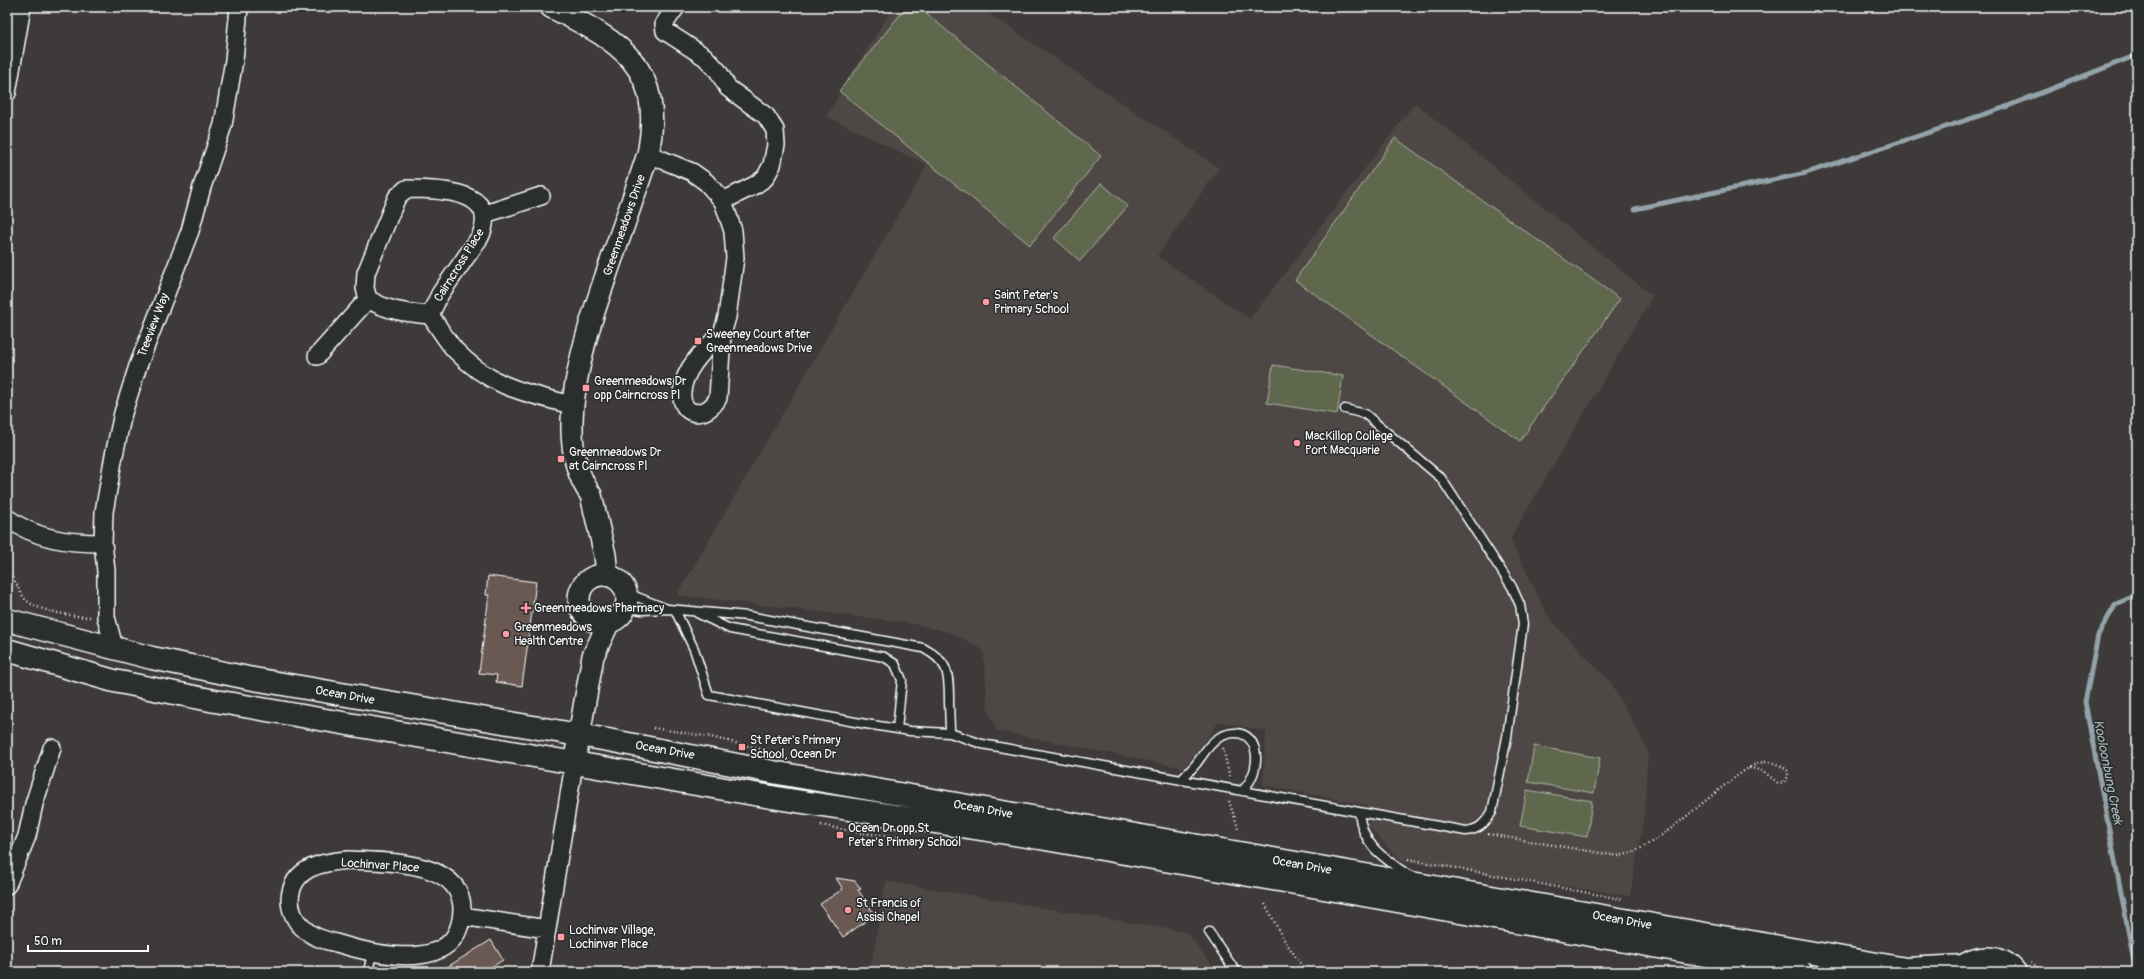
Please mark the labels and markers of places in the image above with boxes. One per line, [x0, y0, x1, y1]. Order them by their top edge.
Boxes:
place label: Saint Peter's Primary School [994, 288, 1069, 317]
marker: Saint Peter's Primary School [981, 297, 991, 307]
place label: Sweeney Court after Greenmeadows Drive [706, 327, 812, 356]
marker: Sweeney Court after Greenmeadows Drive [693, 336, 703, 346]
place label: Greenmeadows Dr opp Cairncross Pl [594, 374, 687, 403]
marker: Greenmeadows Dr opp Cairncross Pl [581, 383, 591, 393]
place label: MacKillop College Port Macquarie [1305, 429, 1393, 458]
marker: MacKillop College Port Macquarie [1292, 438, 1302, 448]
place label: Greenmeadows Dr at Cairncross Pl [569, 445, 662, 474]
marker: Greenmeadows Dr at Cairncross Pl [556, 454, 566, 464]
place label: Greenmeadows Pharmacy [534, 601, 664, 616]
marker: Greenmeadows Pharmacy [521, 603, 531, 613]
place label: Greenmeadows Health Centre [514, 620, 593, 649]
marker: Greenmeadows Health Centre [501, 629, 511, 639]
place label: St Peter's Primary School, Ocean Dr [750, 733, 841, 762]
marker: St Peter's Primary School, Ocean Dr [737, 742, 747, 752]
place label: Ocean Dr opp St Peter's Primary School [848, 821, 961, 850]
marker: Ocean Dr opp St Peter's Primary School [835, 830, 845, 840]
place label: St Francis of Assisi Chapel [856, 896, 922, 925]
marker: St Francis of Assisi Chapel [843, 905, 853, 915]
place label: Lochinvar Village, Lochinvar Place [569, 923, 656, 952]
marker: Lochinvar Village, Lochinvar Place [556, 932, 566, 942]

